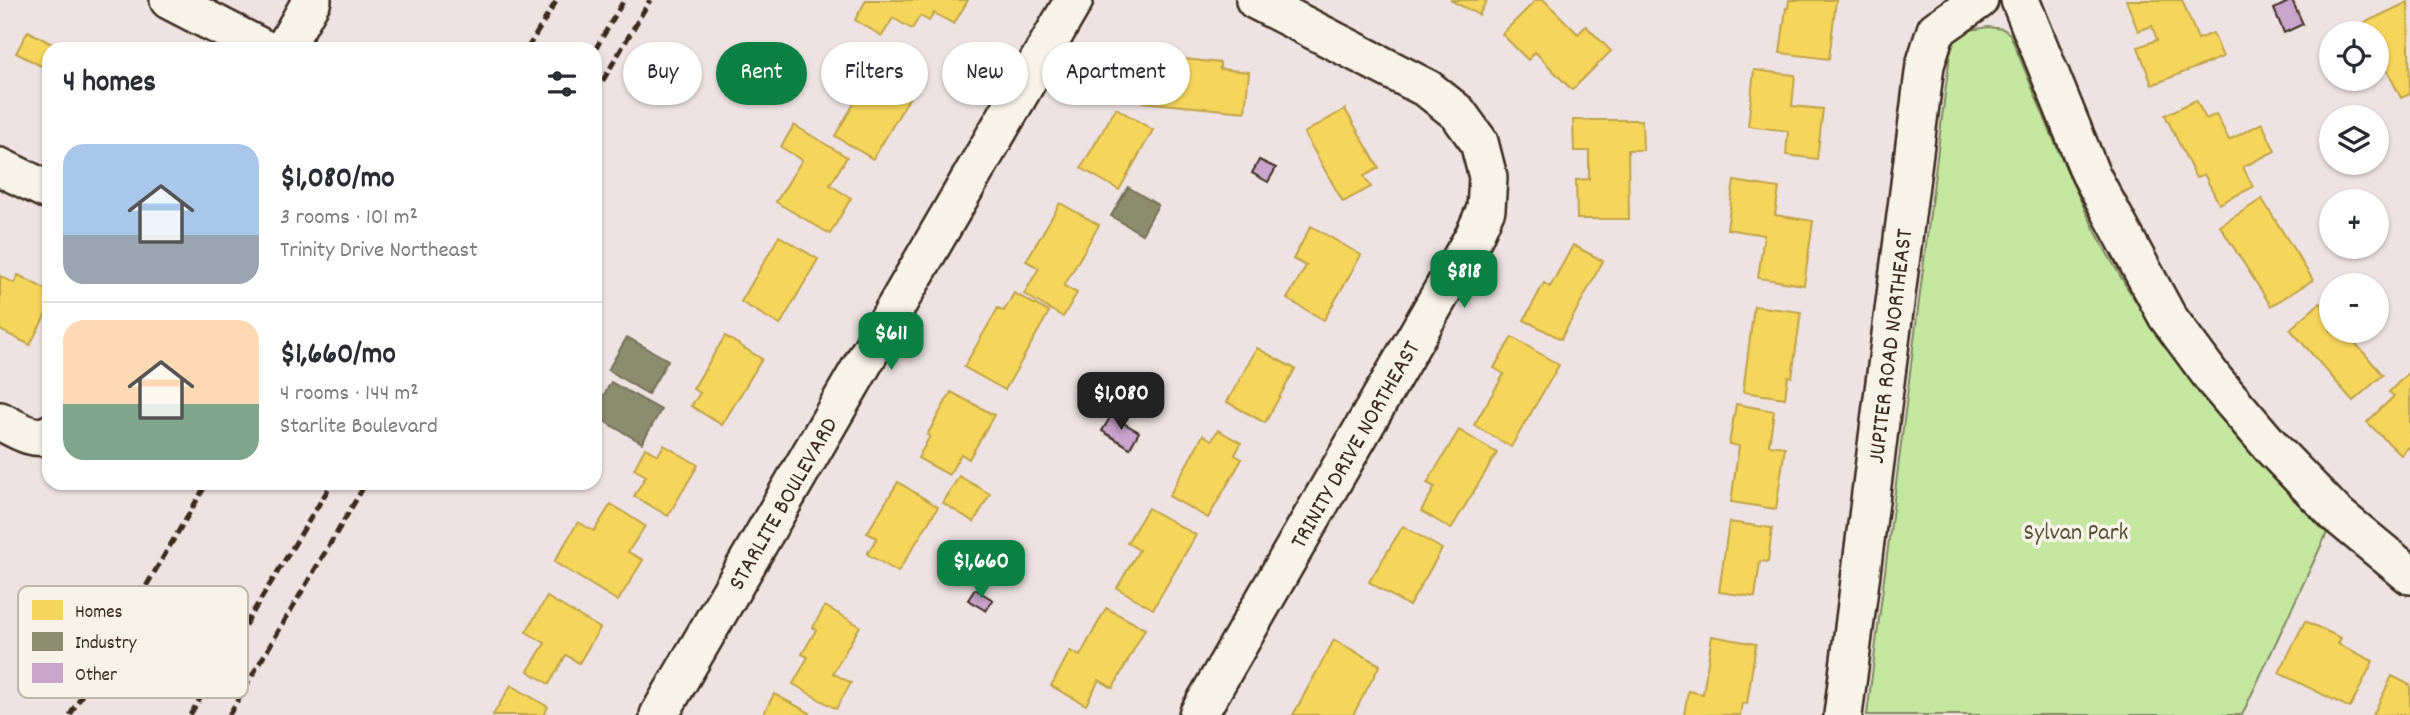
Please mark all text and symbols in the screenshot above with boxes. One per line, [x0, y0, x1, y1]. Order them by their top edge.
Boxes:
map controls [2319, 21, 2389, 343]
button: locate [2319, 21, 2389, 91]
chip: Buy [623, 42, 702, 105]
chip: Rent [716, 42, 807, 105]
chip: Filters [821, 42, 928, 105]
chip: New [942, 42, 1028, 105]
chip: Apartment [1042, 42, 1190, 105]
text: 4 homes [63, 63, 156, 106]
icon: filters [543, 65, 581, 103]
button: layers [2319, 105, 2389, 175]
text: $1,080/mo [280, 159, 395, 202]
icon: home [119, 172, 203, 256]
button: + [2319, 189, 2389, 259]
text: 3 rooms · 101 m² [280, 202, 418, 235]
street label: JUPITER ROAD NORTHEAST [1861, 227, 1923, 466]
text: Trinity Drive Northeast [280, 235, 478, 268]
pin: $818 [1423, 250, 1505, 310]
text: $818 [1446, 256, 1482, 289]
button: − [2319, 273, 2389, 343]
pin: $611 [850, 312, 932, 372]
text: $611 [874, 318, 908, 351]
text: $1,660/mo [280, 335, 396, 378]
street label: TRINITY DRIVE NORTHEAST [1283, 335, 1430, 556]
icon: home [119, 348, 203, 432]
pin: $1,080 [1064, 372, 1178, 432]
text: 4 rooms · 144 m² [280, 378, 419, 411]
text: $1,080 [1093, 378, 1149, 411]
text: Starlite Boulevard [280, 411, 438, 444]
street label: STARLITE BOULEVARD [721, 412, 848, 597]
park label: Sylvan Park [2024, 517, 2128, 551]
pin: $1,660 [924, 540, 1038, 600]
text: $1,660 [953, 546, 1009, 579]
legend [18, 586, 248, 698]
text: Homes [75, 600, 123, 627]
text: Industry [75, 631, 137, 658]
text: Other [75, 663, 117, 690]

